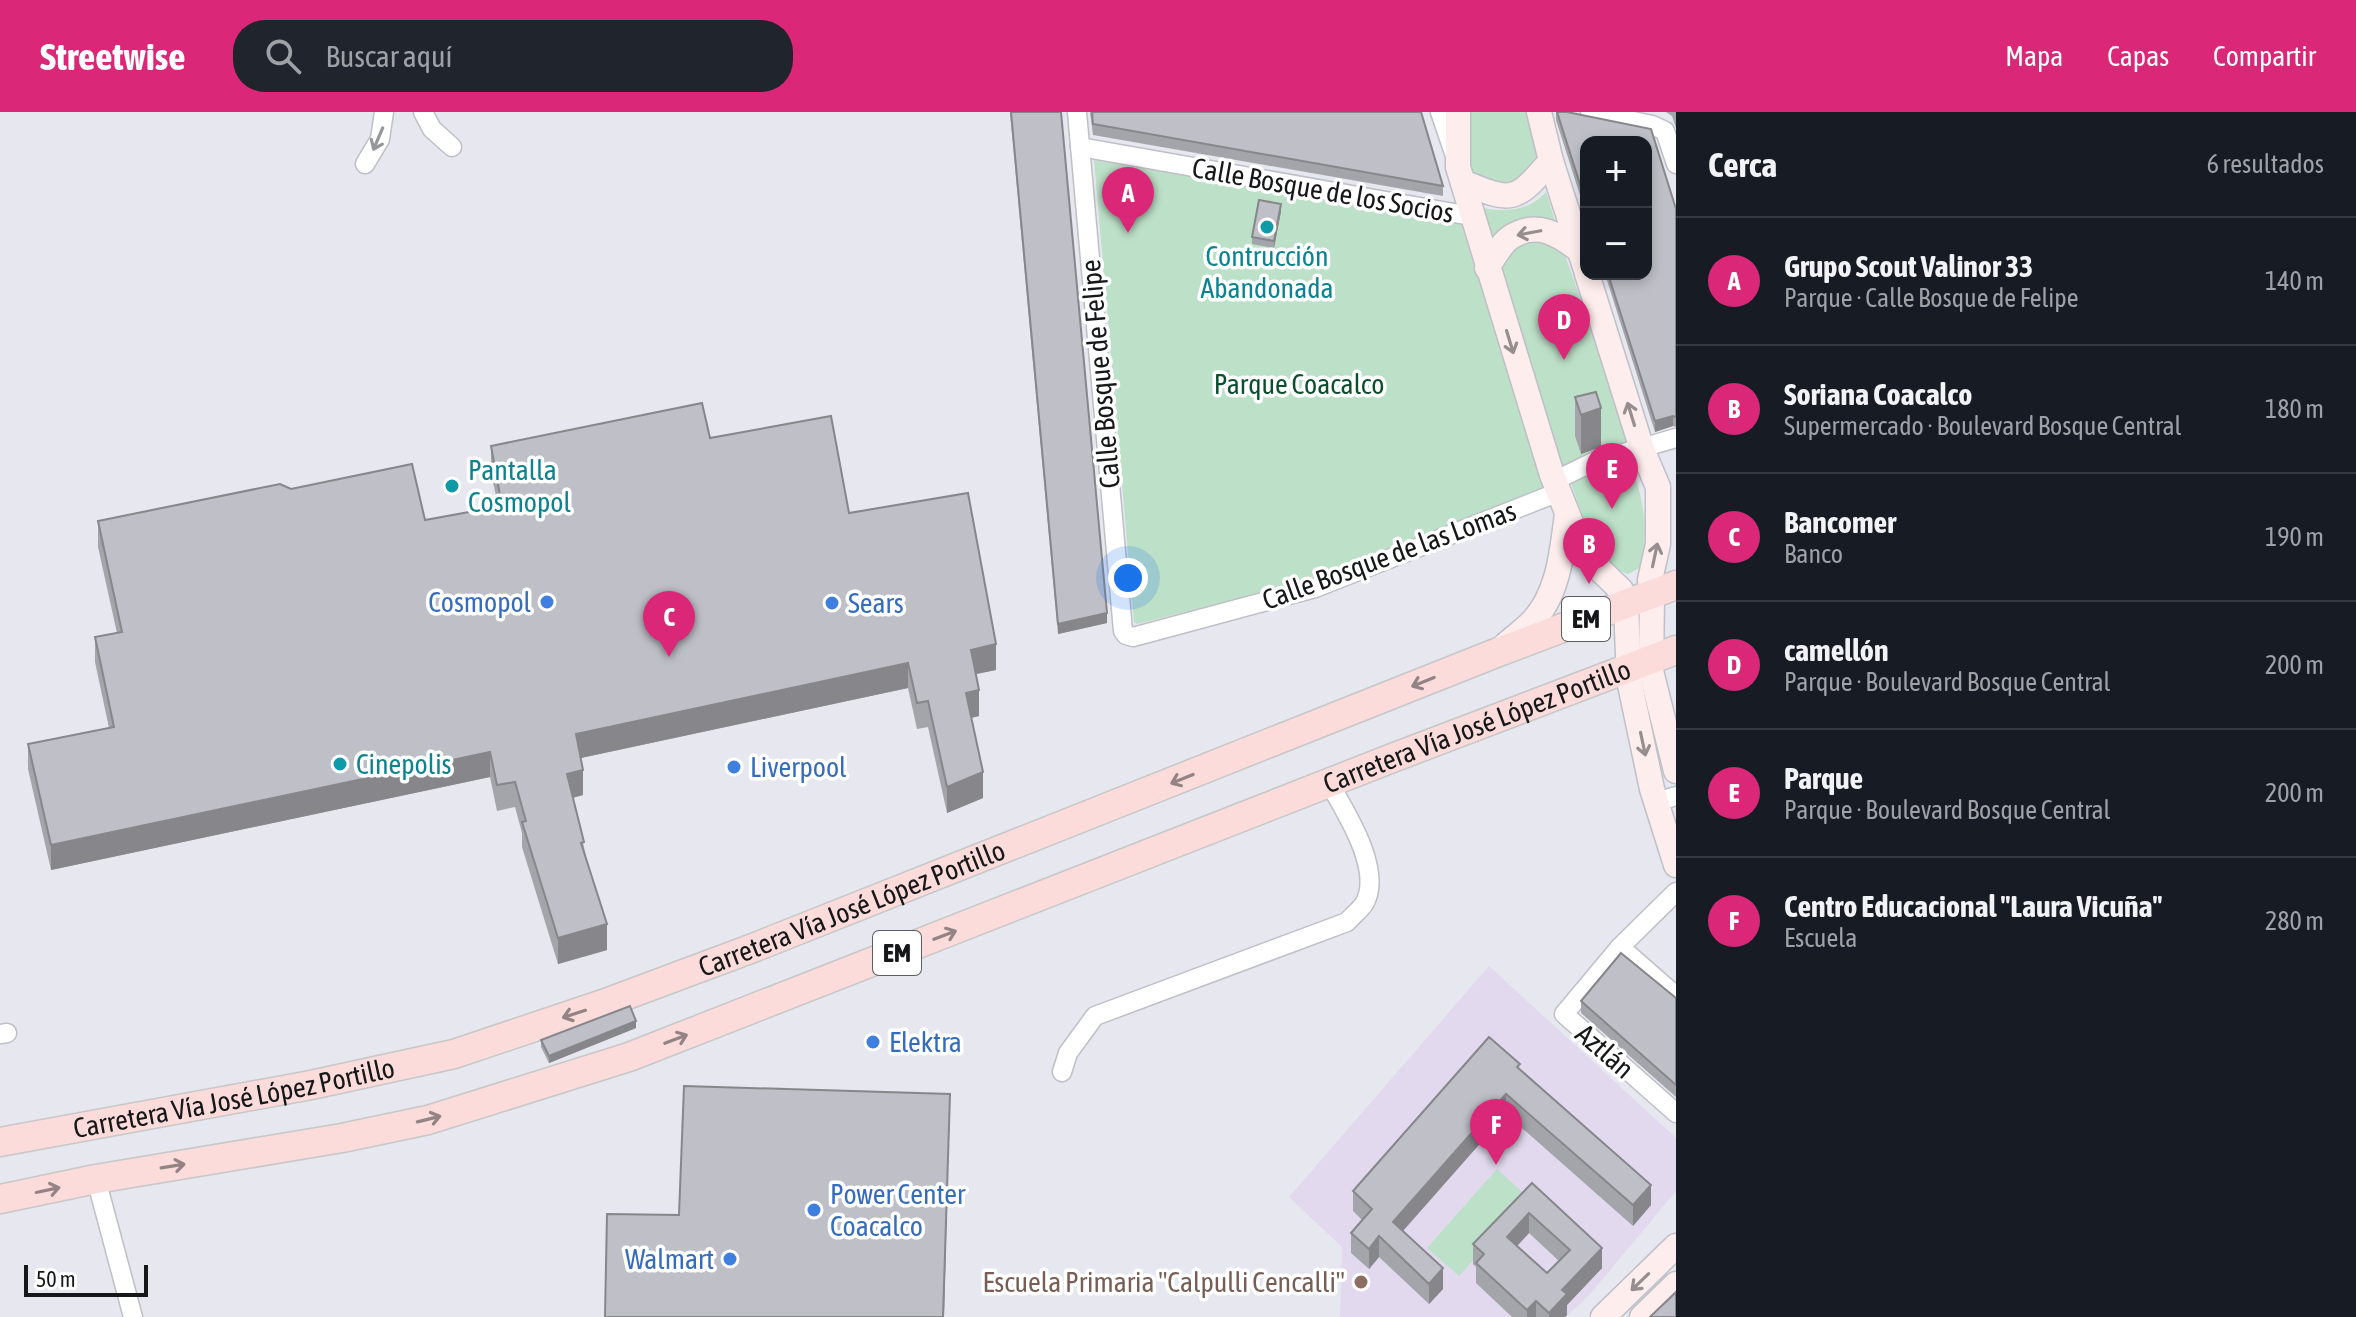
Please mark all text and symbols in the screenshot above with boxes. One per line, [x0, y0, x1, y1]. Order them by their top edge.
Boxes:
search box [233, 20, 793, 92]
icon: search [261, 34, 305, 78]
text: Streetwise [40, 35, 185, 78]
text: Buscar aquí [325, 39, 452, 73]
text: Mapa [2005, 40, 2063, 72]
text: Capas [2107, 40, 2169, 72]
text: Compartir [2213, 40, 2316, 72]
one-way arrow [369, 126, 384, 151]
map controls [1580, 136, 1652, 280]
button: + [1580, 136, 1652, 208]
text: Cerca [1708, 145, 1777, 184]
text: 6 resultados [2207, 149, 2324, 179]
street label: Calle Bosque de los Socios [1190, 151, 1456, 229]
pin: A [1102, 167, 1154, 233]
button: − [1580, 208, 1652, 280]
marker: Contrucción Abandonada [1258, 218, 1276, 236]
one-way arrow [1517, 226, 1543, 241]
place label: Contrucción Abandonada [1201, 240, 1333, 304]
text: Grupo Scout Valinor 33 [1784, 249, 2033, 283]
street label: Calle Bosque de Felipe [1074, 258, 1126, 490]
text: A [1728, 266, 1740, 296]
text: 140 m [2265, 266, 2324, 296]
text: Parque · Calle Bosque de Felipe [1784, 283, 2078, 313]
pin: D [1538, 294, 1590, 360]
one-way arrow [1504, 329, 1519, 354]
park label: Parque Coacalco [1214, 368, 1384, 400]
text: Soriana Coacalco [1784, 377, 1972, 411]
text: B [1728, 394, 1740, 424]
text: 180 m [2265, 394, 2324, 424]
one-way arrow [1623, 402, 1638, 428]
text: Supermercado · Boulevard Bosque Central [1784, 411, 2182, 441]
pin: E [1586, 443, 1638, 509]
place label: Pantalla Cosmopol [468, 454, 571, 518]
marker: Pantalla Cosmopol [443, 477, 461, 495]
street label: Calle Bosque de las Lomas [1258, 494, 1520, 616]
text: Bancomer [1784, 505, 1896, 539]
pin: B [1563, 518, 1615, 584]
text: C [1728, 522, 1740, 552]
text: 190 m [2265, 522, 2324, 552]
text: Banco [1784, 539, 1843, 569]
one-way arrow [1648, 542, 1663, 568]
your location [1108, 558, 1148, 598]
place label: Cosmopol [428, 586, 532, 618]
place label: Sears [848, 587, 904, 619]
pin: C [643, 591, 695, 657]
marker: Cosmopol [538, 593, 556, 611]
marker: Sears [823, 594, 841, 612]
road number: EM [1562, 597, 1610, 641]
text: camellón [1784, 633, 1889, 667]
text: D [1727, 650, 1741, 680]
text: 200 m [2265, 650, 2324, 680]
street label: Carretera Vía José López Portillo [1319, 653, 1635, 800]
text: Parque · Boulevard Bosque Central [1784, 667, 2110, 697]
one-way arrow [1411, 676, 1436, 690]
one-way arrow [1636, 731, 1651, 757]
place label: Cinepolis [356, 748, 452, 780]
place label: Liverpool [750, 751, 847, 783]
marker: Cinepolis [331, 755, 349, 773]
marker: Liverpool [725, 758, 743, 776]
text: Parque [1784, 761, 1863, 795]
one-way arrow [1170, 773, 1195, 787]
text: E [1728, 778, 1740, 808]
text: 200 m [2265, 778, 2324, 808]
text: Parque · Boulevard Bosque Central [1784, 795, 2110, 825]
street label: Carretera Vía José López Portillo [694, 834, 1009, 983]
text: Centro Educacional "Laura Vicuña" [1784, 889, 2162, 923]
text: F [1729, 906, 1739, 936]
text: 280 m [2265, 906, 2324, 936]
text: Escuela [1784, 923, 1857, 953]
one-way arrow [932, 927, 957, 941]
road number: EM [873, 931, 921, 975]
one-way arrow [561, 1007, 586, 1022]
street label: Aztlán [1570, 1017, 1640, 1085]
place label: Elektra [889, 1026, 962, 1058]
one-way arrow [663, 1030, 688, 1045]
marker: Elektra [864, 1033, 882, 1051]
street label: Carretera Vía José López Portillo [71, 1051, 398, 1144]
pin: F [1470, 1099, 1522, 1165]
one-way arrow [415, 1111, 441, 1126]
one-way arrow [160, 1158, 186, 1173]
place label: Power Center Coacalco [830, 1178, 966, 1242]
one-way arrow [35, 1182, 61, 1197]
marker: Power Center Coacalco [805, 1201, 823, 1219]
place label: Walmart [625, 1243, 714, 1275]
marker: Walmart [721, 1250, 739, 1268]
scale bar [24, 1261, 148, 1297]
text: 50 m [36, 1266, 76, 1292]
place label: Escuela Primaria "Calpulli Cencalli" [982, 1266, 1345, 1298]
one-way arrow [1630, 1272, 1650, 1291]
marker: Escuela Primaria "Calpulli Cencalli" [1352, 1273, 1370, 1291]

